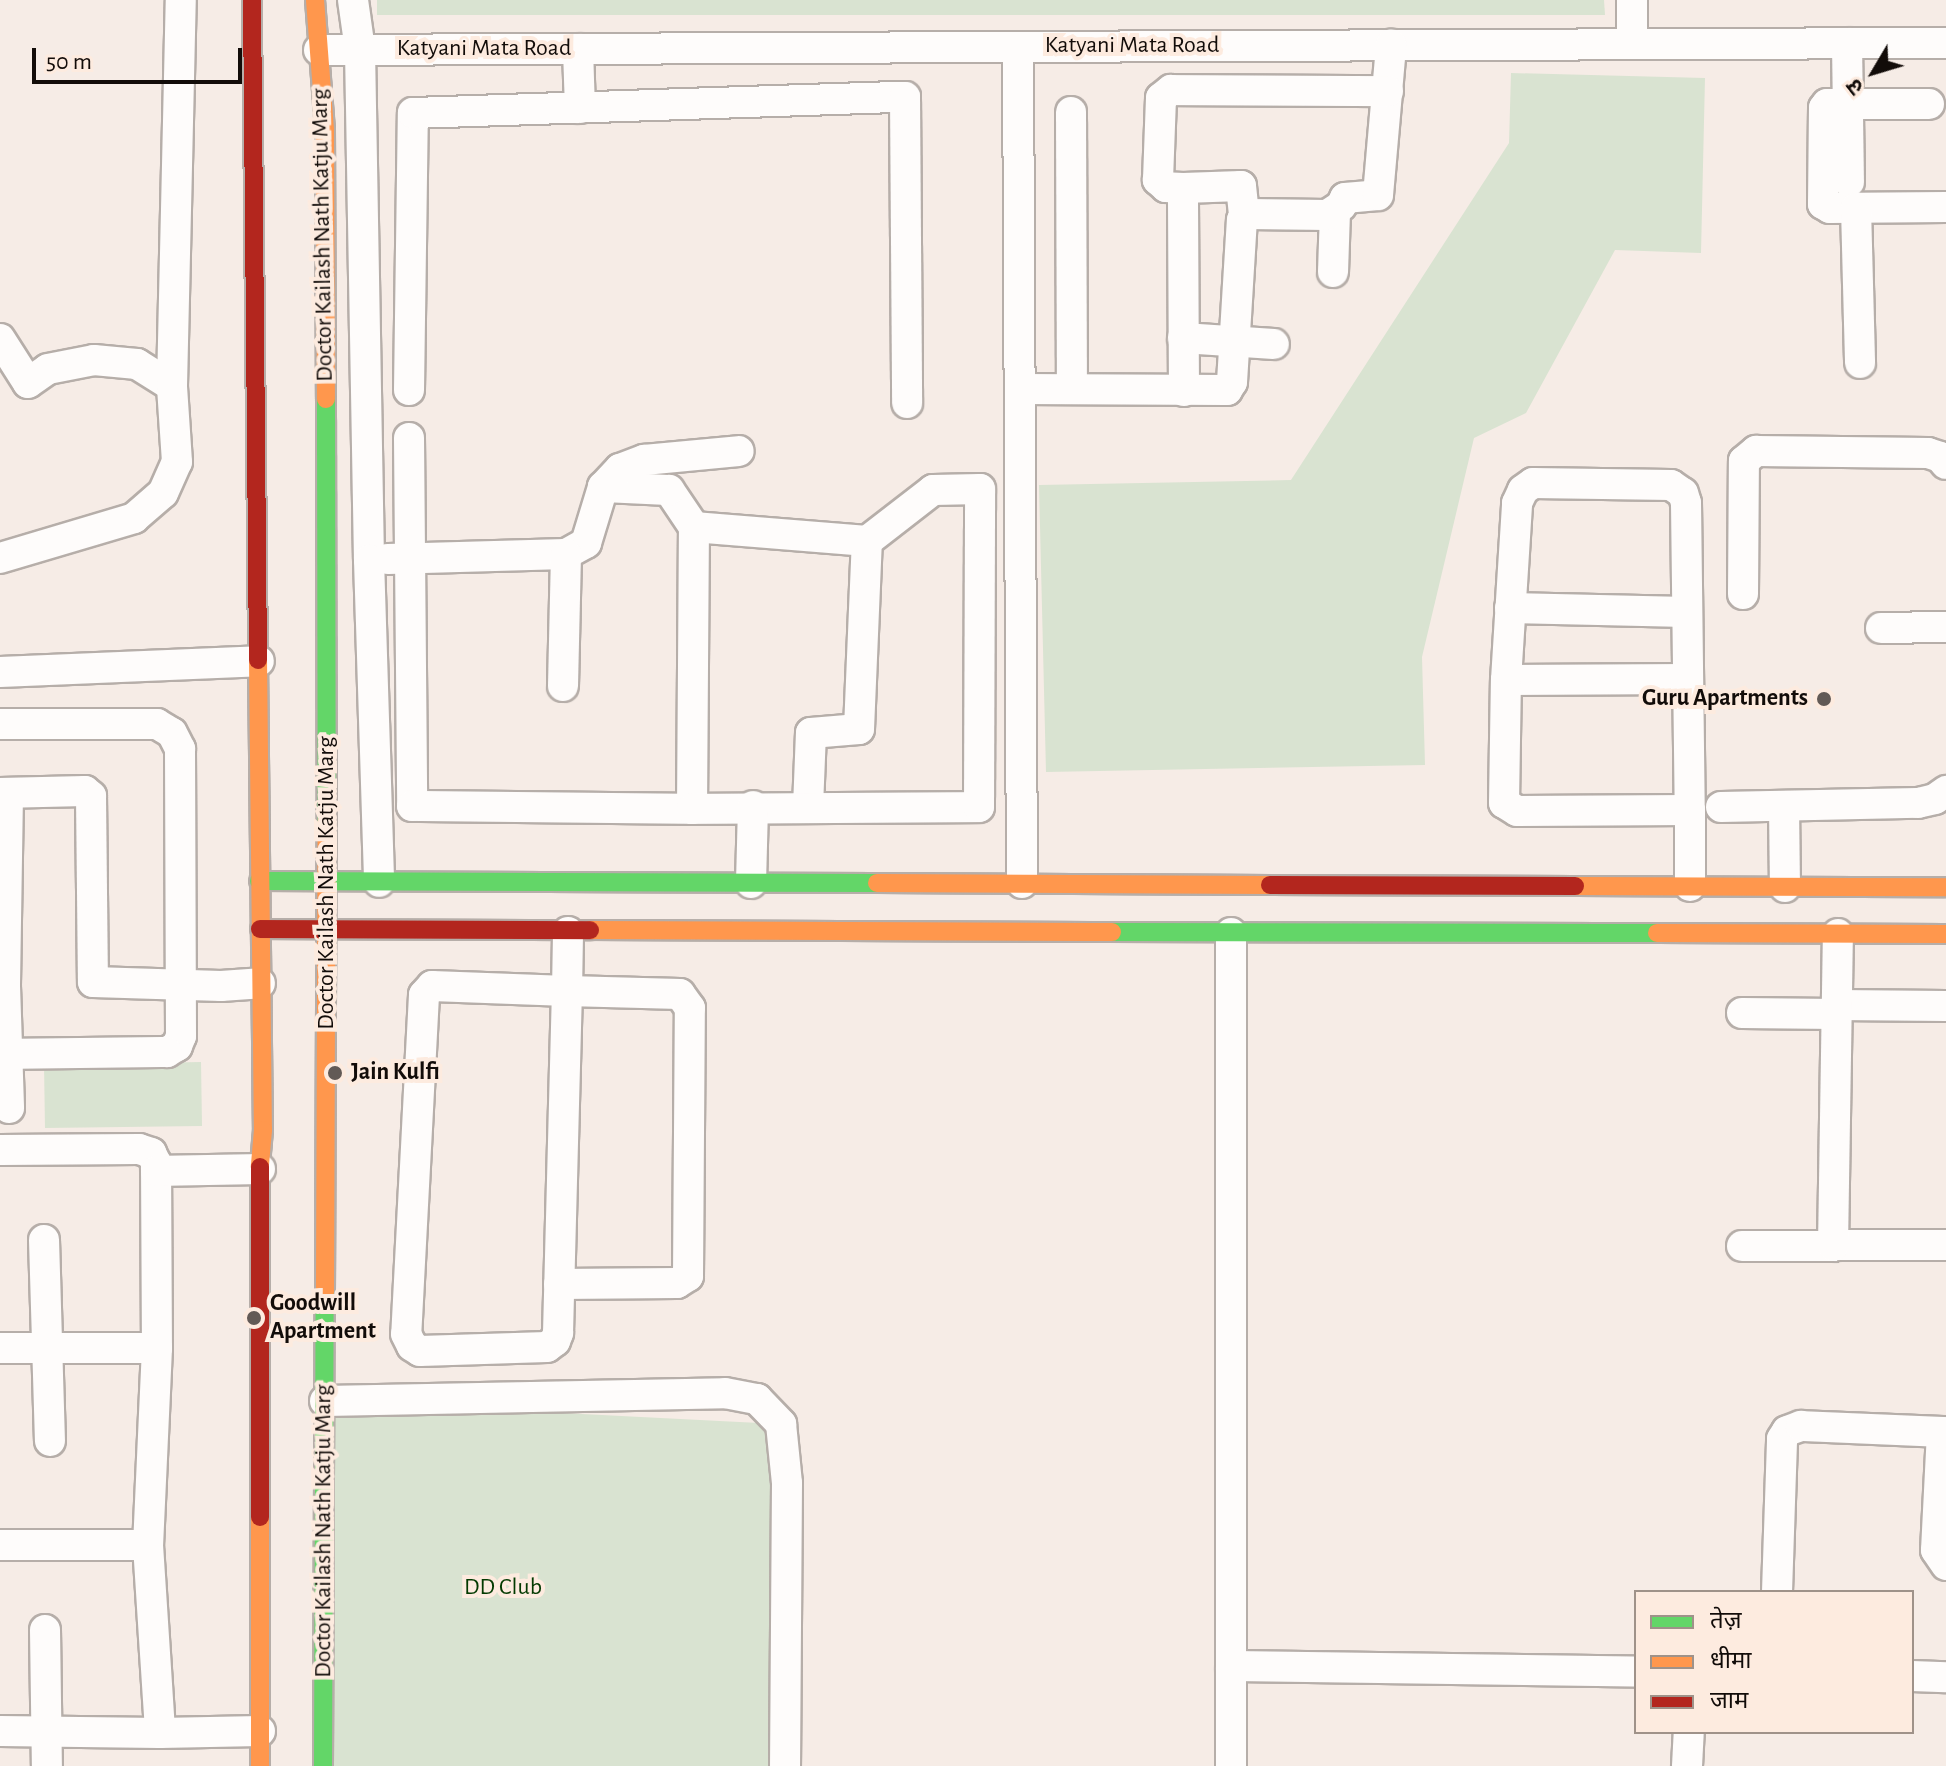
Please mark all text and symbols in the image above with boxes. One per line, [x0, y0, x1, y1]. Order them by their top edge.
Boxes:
scale bar [36, 32, 246, 82]
street label: Katyani Mata Road [1045, 32, 1219, 60]
north arrow [1834, 32, 1914, 112]
street label: Katyani Mata Road [397, 35, 571, 63]
text: 50 m [46, 50, 92, 74]
text: उ [1842, 75, 1868, 99]
street label: Doctor Kailash Nath Katju Marg [306, 88, 340, 382]
place label: Guru Apartments [1642, 685, 1808, 713]
marker: Guru Apartments [1815, 690, 1833, 708]
street label: Doctor Kailash Nath Katju Marg [313, 736, 341, 1030]
place label: Jain Kulfi [351, 1059, 440, 1087]
marker: Jain Kulfi [326, 1064, 344, 1082]
place label: Goodwill Apartment [270, 1290, 376, 1346]
marker: Goodwill Apartment [245, 1309, 263, 1327]
street label: Doctor Kailash Nath Katju Marg [310, 1384, 338, 1678]
park label: DD Club [464, 1574, 542, 1602]
legend [1634, 1590, 1914, 1734]
text: तेज़ [1710, 1609, 1742, 1633]
text: धीमा [1710, 1649, 1752, 1673]
text: जाम [1710, 1689, 1748, 1713]

